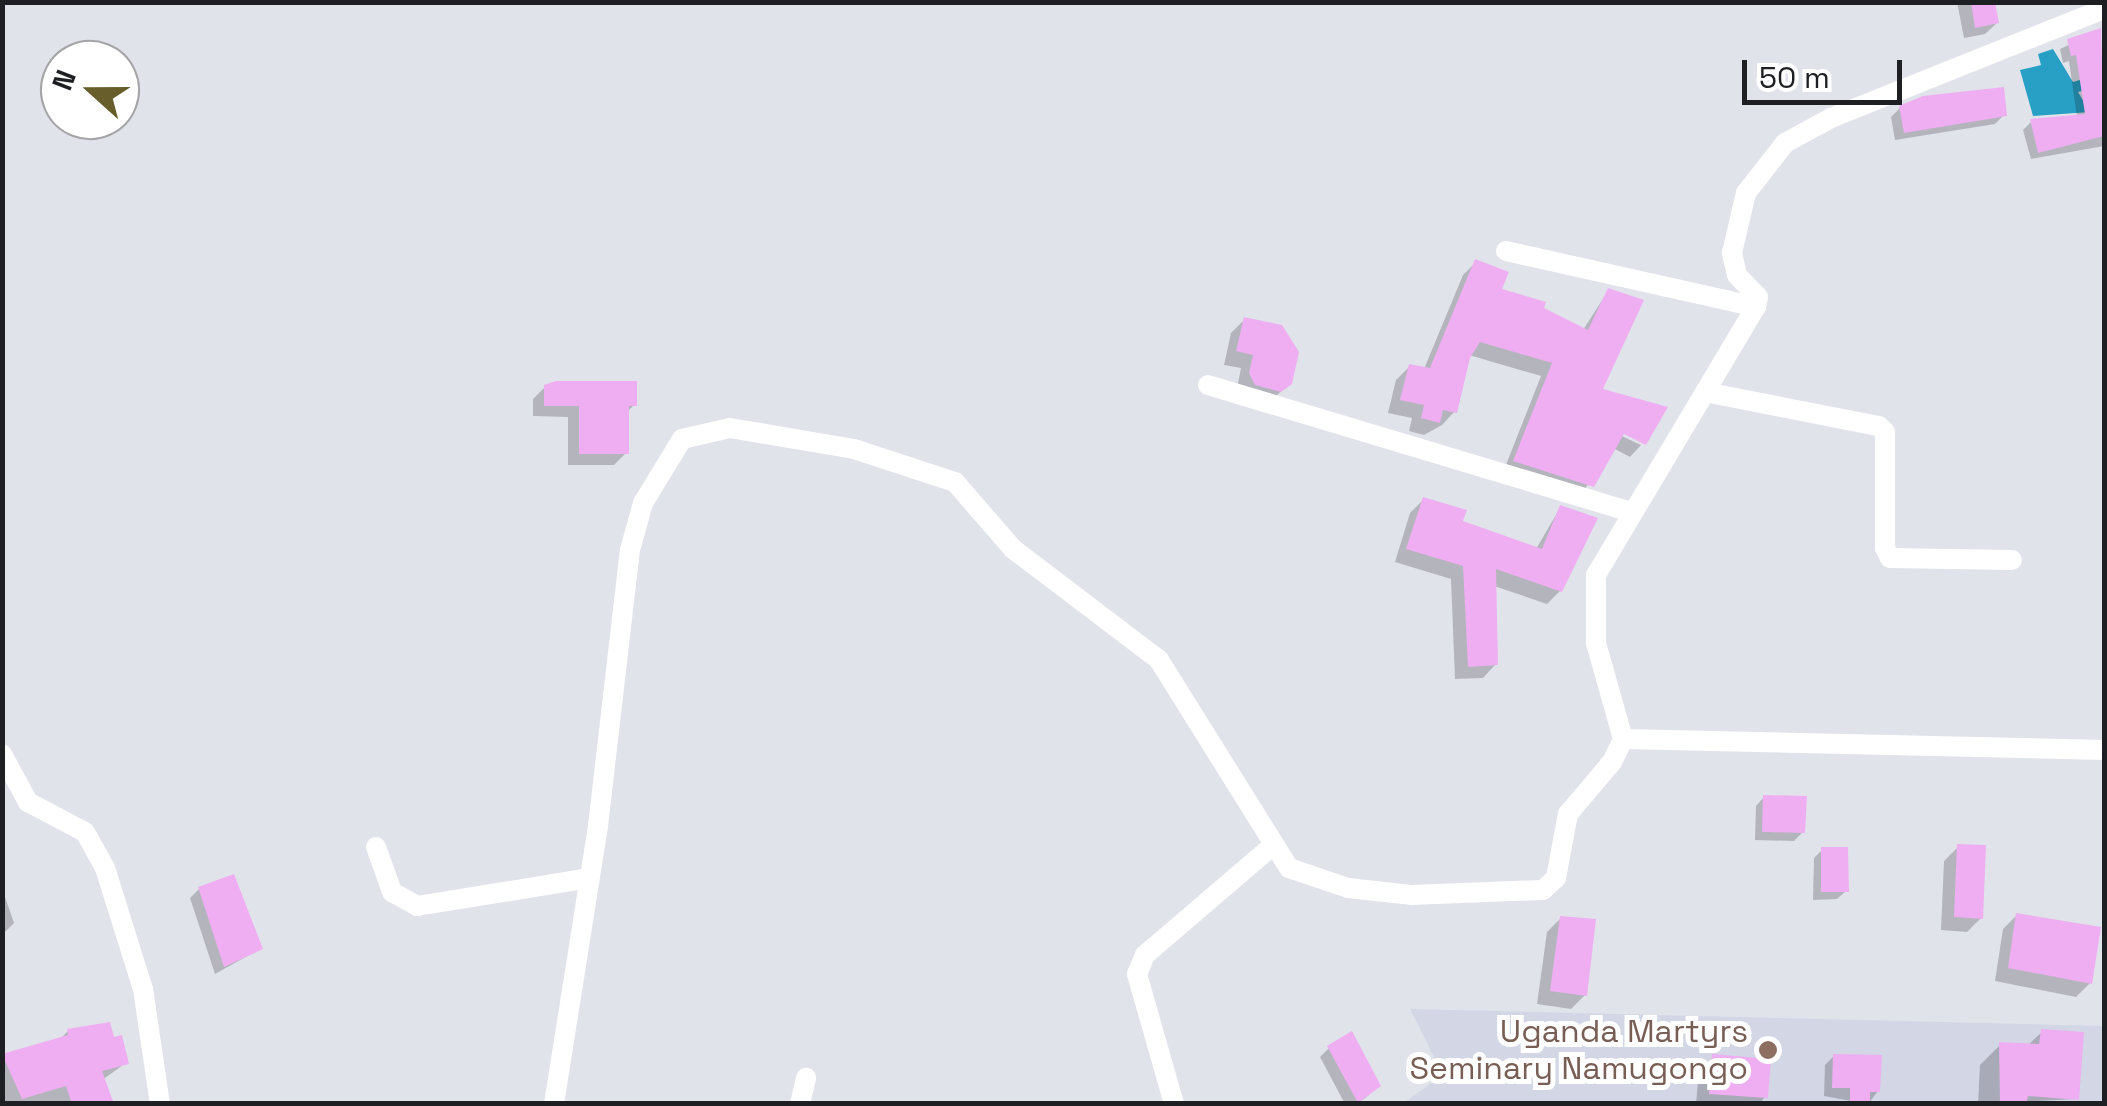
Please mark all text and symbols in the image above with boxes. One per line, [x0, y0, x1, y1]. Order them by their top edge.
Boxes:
north arrow [40, 40, 140, 140]
scale bar [1747, 40, 1907, 102]
text: 50 m [1759, 58, 1830, 97]
text: N [44, 65, 84, 95]
place label: Uganda Martyrs Seminary Namugongo [1409, 1013, 1748, 1088]
marker: Uganda Martyrs Seminary Namugongo [1757, 1039, 1779, 1061]

